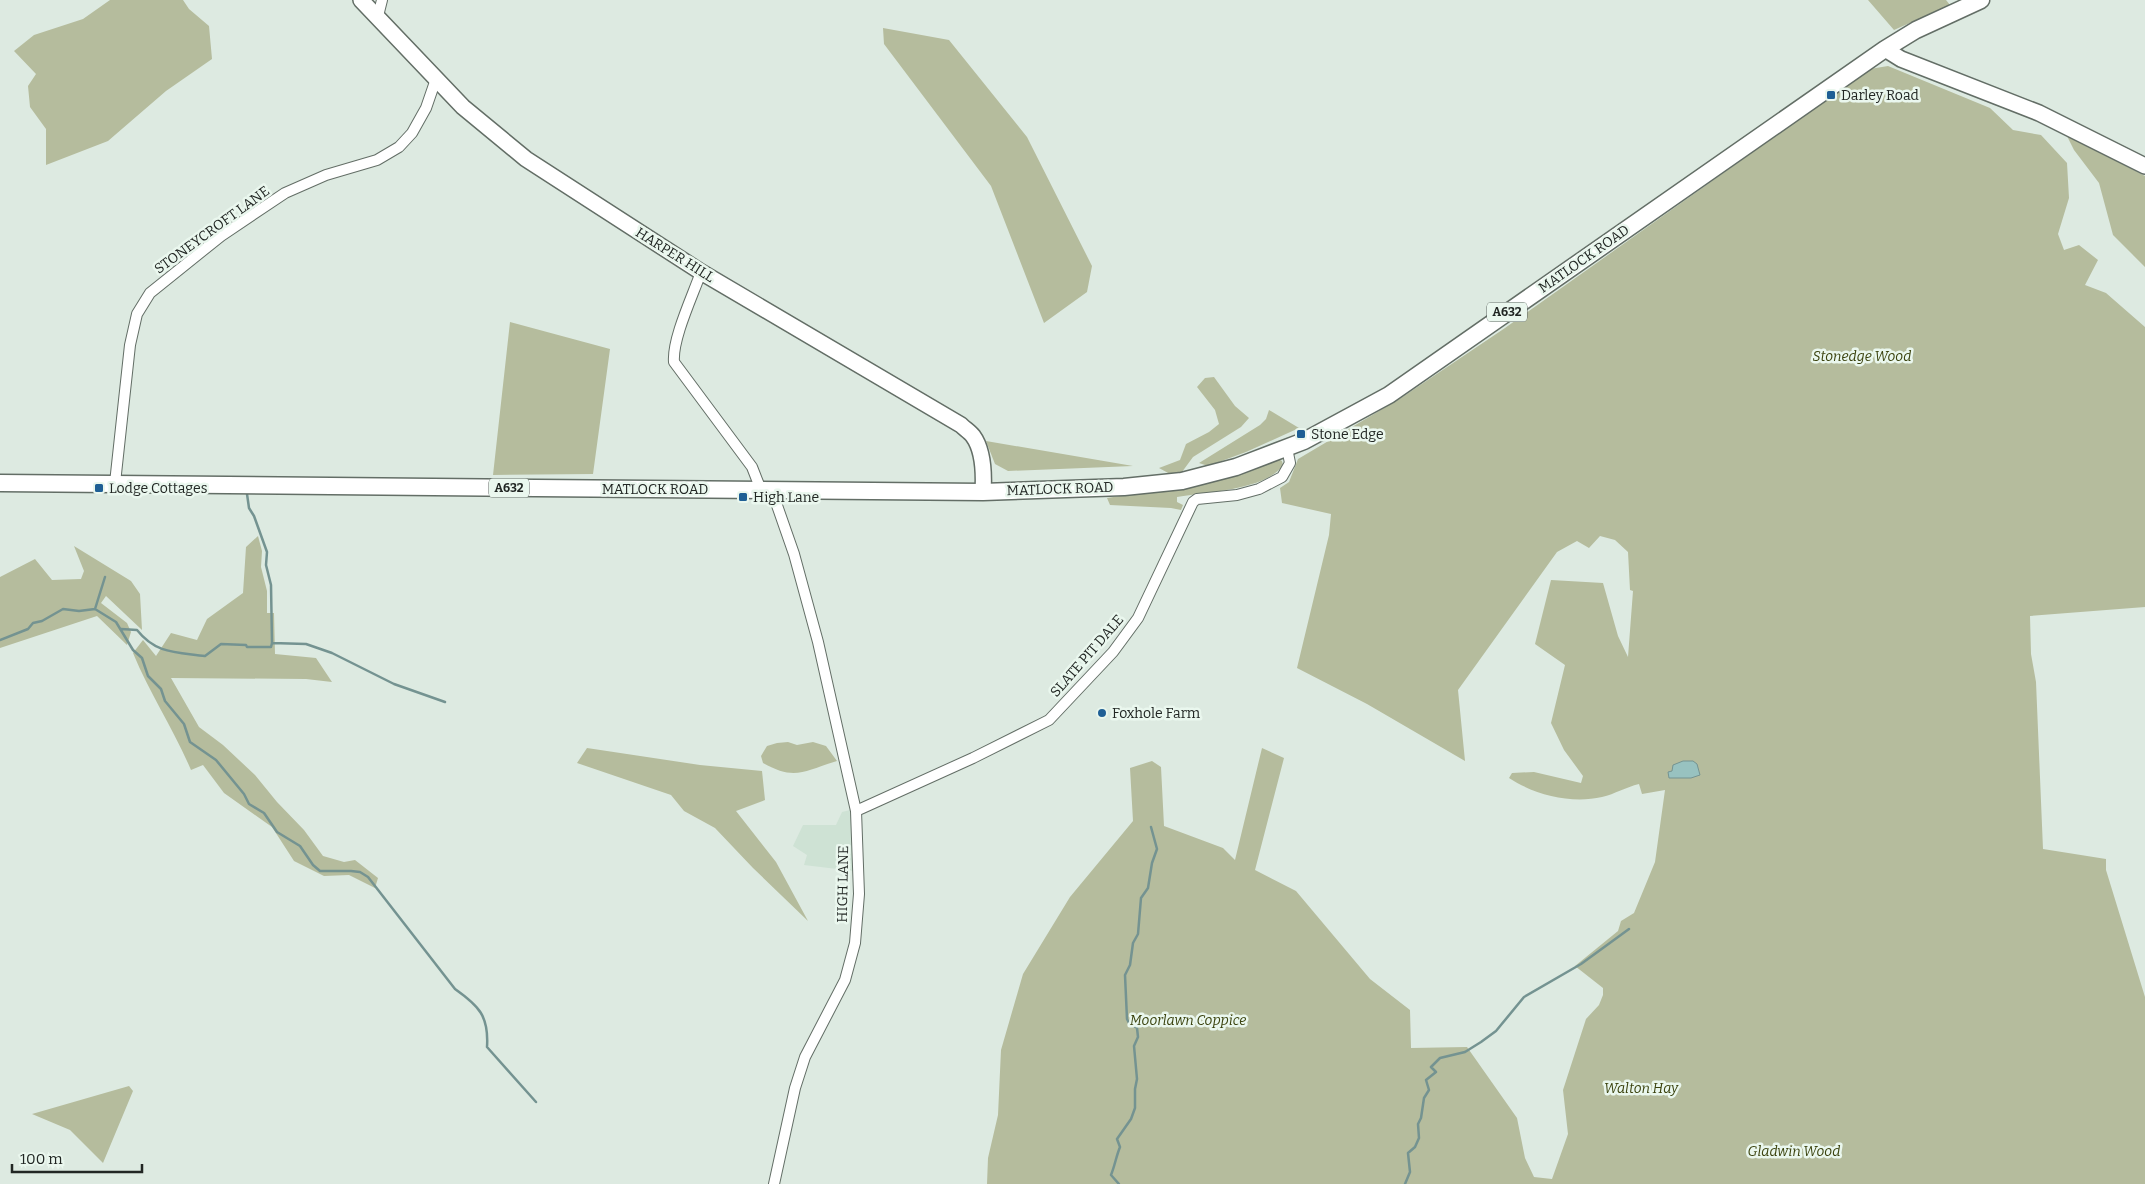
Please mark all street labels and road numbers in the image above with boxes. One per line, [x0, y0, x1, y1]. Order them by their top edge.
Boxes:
street label: STONEYCROFT LANE [151, 182, 273, 278]
street label: MATLOCK ROAD [1535, 221, 1633, 297]
street label: HARPER HILL [632, 224, 718, 286]
road number: A632 [1487, 302, 1527, 322]
road number: A632 [489, 478, 529, 498]
street label: MATLOCK ROAD [1006, 479, 1114, 499]
street label: MATLOCK ROAD [602, 481, 708, 498]
street label: SLATE PIT DALE [1047, 612, 1127, 700]
street label: HIGH LANE [834, 845, 852, 923]

